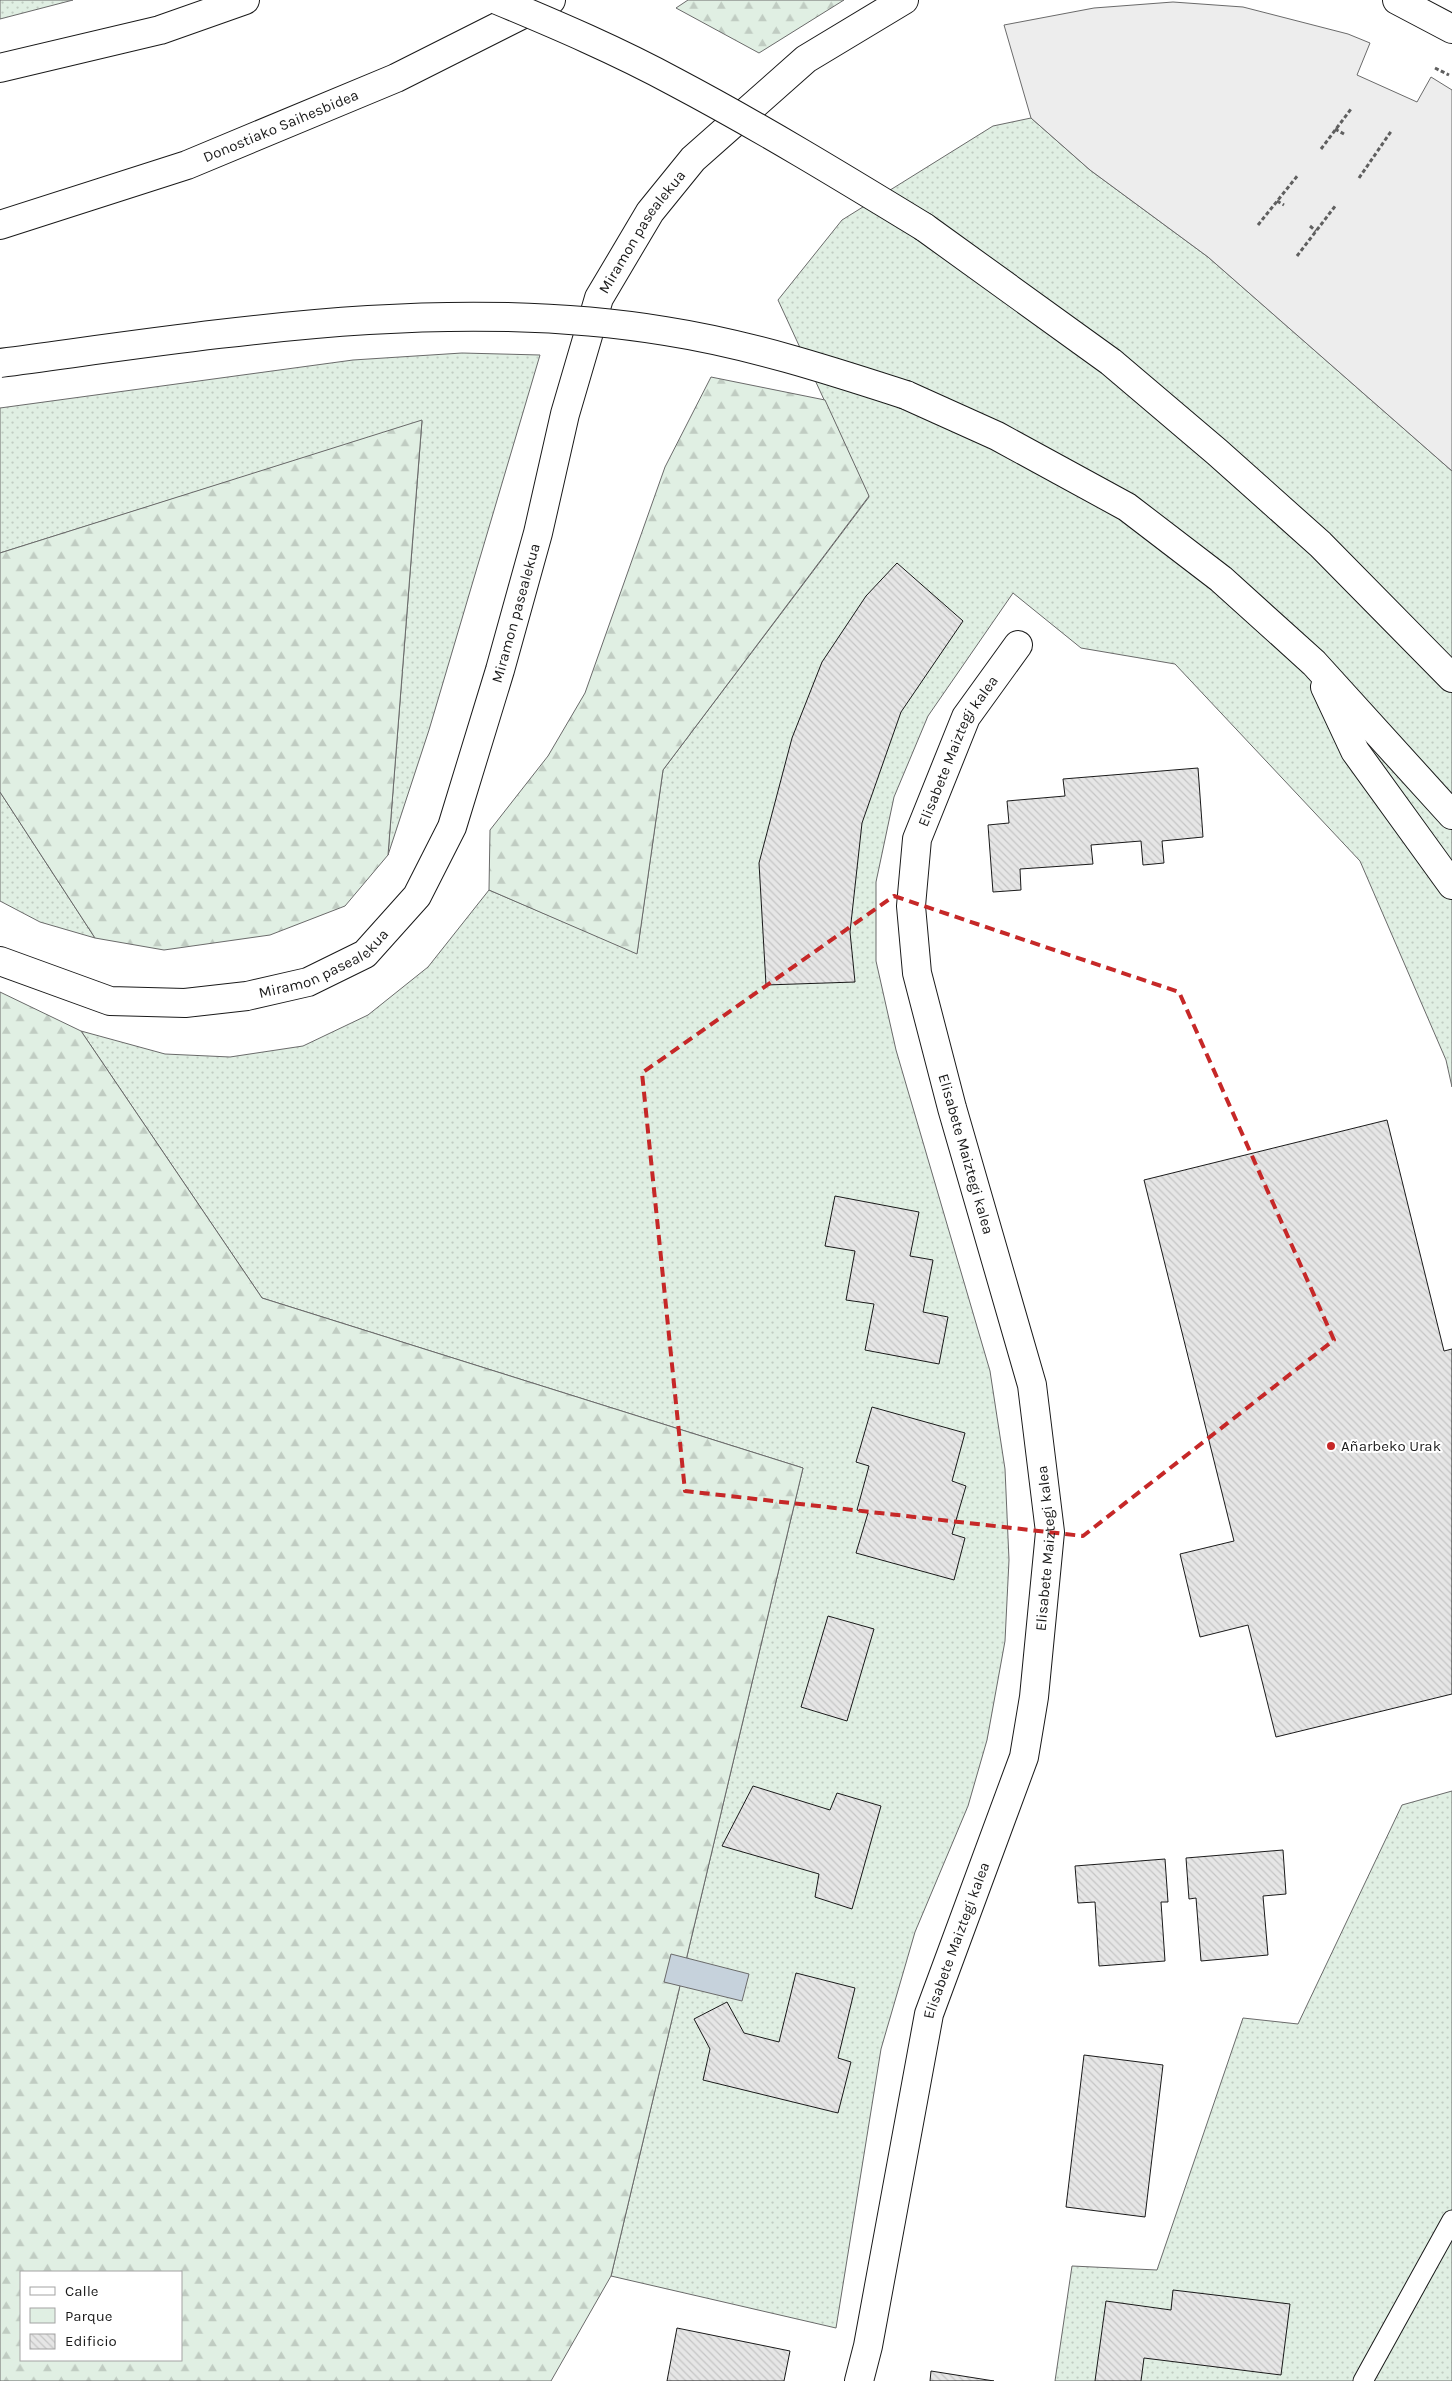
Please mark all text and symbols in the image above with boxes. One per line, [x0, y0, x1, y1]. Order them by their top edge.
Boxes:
street label: Donostiako Saihesbidea [200, 86, 361, 166]
street label: Miramon pasealekua [595, 167, 689, 297]
street label: Miramon pasealekua [488, 541, 544, 685]
street label: Elisabete Maiztegi kalea [914, 672, 1002, 829]
street label: Miramon pasealekua [257, 925, 392, 1002]
street label: Elisabete Maiztegi kalea [934, 1072, 998, 1236]
place label: Añarbeko Urak [1341, 1437, 1441, 1455]
marker: Añarbeko Urak [1325, 1440, 1337, 1452]
street label: Elisabete Maiztegi kalea [1031, 1465, 1059, 1632]
street label: Elisabete Maiztegi kalea [919, 1860, 993, 2020]
legend [20, 2271, 182, 2361]
text: Calle [65, 2282, 99, 2300]
text: Parque [65, 2307, 113, 2325]
text: Edificio [65, 2332, 117, 2350]

